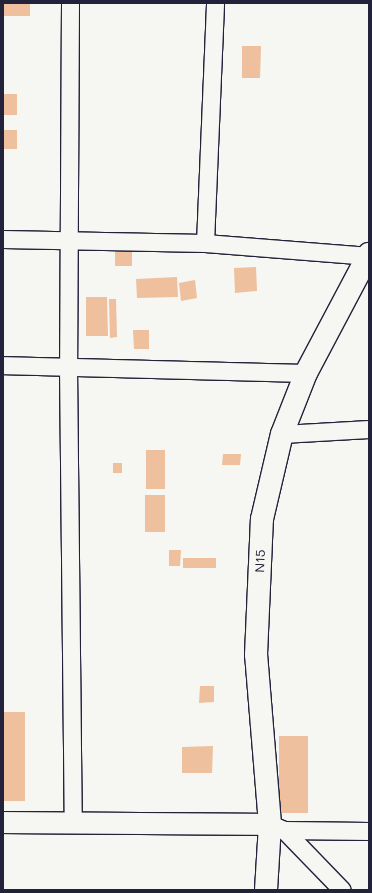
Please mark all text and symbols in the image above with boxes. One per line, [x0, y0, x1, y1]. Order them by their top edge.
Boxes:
street label: N15 [252, 549, 268, 573]

